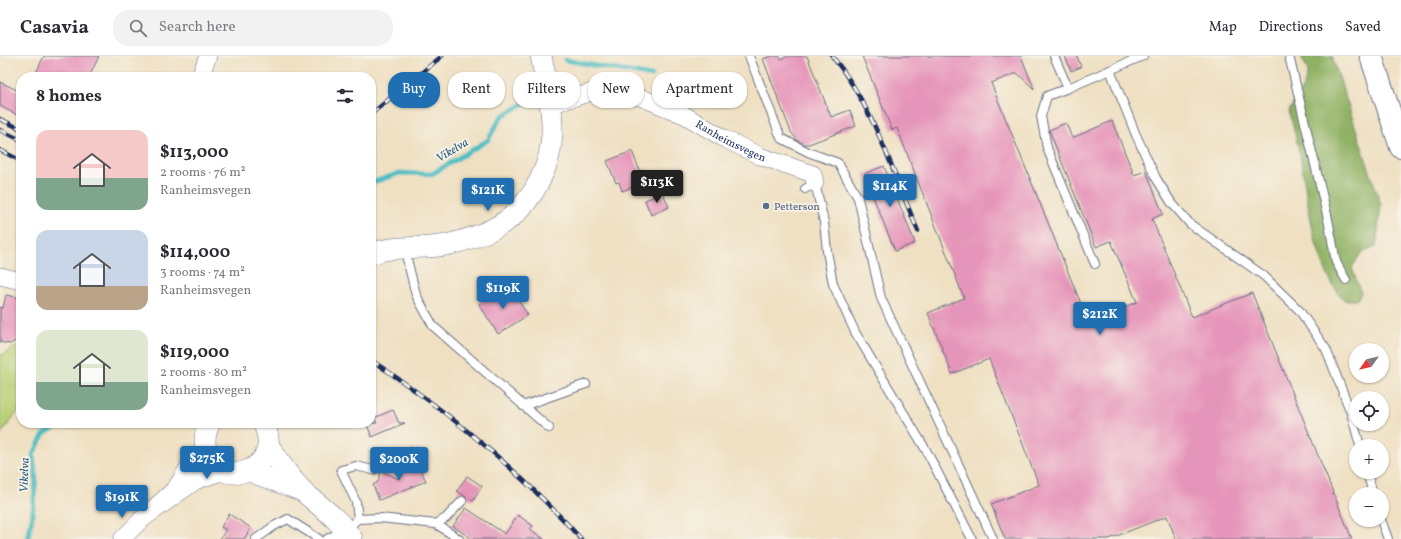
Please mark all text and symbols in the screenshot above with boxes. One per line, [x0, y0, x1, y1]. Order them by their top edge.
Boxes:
search box [113, 10, 393, 46]
text: Casavia [20, 15, 89, 41]
icon: search [127, 17, 149, 39]
text: Search here [159, 17, 236, 38]
text: Map [1209, 18, 1237, 37]
text: Directions [1259, 18, 1323, 37]
text: Saved [1345, 18, 1381, 37]
chip: Buy [388, 72, 440, 108]
chip: Rent [448, 72, 505, 108]
chip: Filters [513, 72, 580, 108]
chip: New [588, 72, 644, 108]
chip: Apartment [652, 72, 747, 108]
text: 8 homes [36, 85, 102, 108]
icon: filters [334, 85, 356, 107]
street label: Ranheimsvegen [692, 117, 768, 167]
water label: Vikelva [433, 135, 472, 167]
text: $113,000 [160, 141, 228, 164]
icon: home [68, 146, 116, 194]
text: 2 rooms · 76 m² [160, 164, 245, 182]
pin: $113K [629, 170, 685, 204]
text: $113K [640, 174, 674, 192]
pin: $114K [862, 174, 918, 208]
pin: $121K [460, 178, 516, 212]
text: $114K [873, 178, 908, 196]
text: Ranheimsvegen [160, 182, 251, 200]
text: $121K [471, 182, 505, 200]
place label: Petterson [774, 200, 820, 215]
marker: Petterson [761, 201, 771, 211]
text: $114,000 [160, 241, 230, 264]
icon: home [68, 246, 116, 294]
text: 3 rooms · 74 m² [160, 264, 245, 282]
pin: $119K [475, 276, 531, 310]
text: $119K [486, 280, 520, 298]
text: Ranheimsvegen [160, 282, 251, 300]
pin: $212K [1072, 302, 1128, 336]
text: $212K [1082, 306, 1118, 324]
text: $119,000 [160, 341, 229, 364]
north arrow [1349, 343, 1389, 383]
map controls [1349, 343, 1389, 527]
icon: home [68, 346, 116, 394]
text: 2 rooms · 80 m² [160, 364, 247, 382]
text: Ranheimsvegen [160, 382, 251, 400]
button: locate [1349, 391, 1389, 431]
button: + [1349, 439, 1389, 479]
pin: $275K [179, 446, 235, 480]
pin: $200K [371, 447, 427, 481]
text: $275K [189, 450, 225, 468]
text: $200K [379, 451, 419, 469]
water label: Vikelva [16, 457, 34, 493]
pin: $191K [94, 485, 150, 519]
button: − [1349, 487, 1389, 527]
text: $191K [105, 489, 139, 507]

